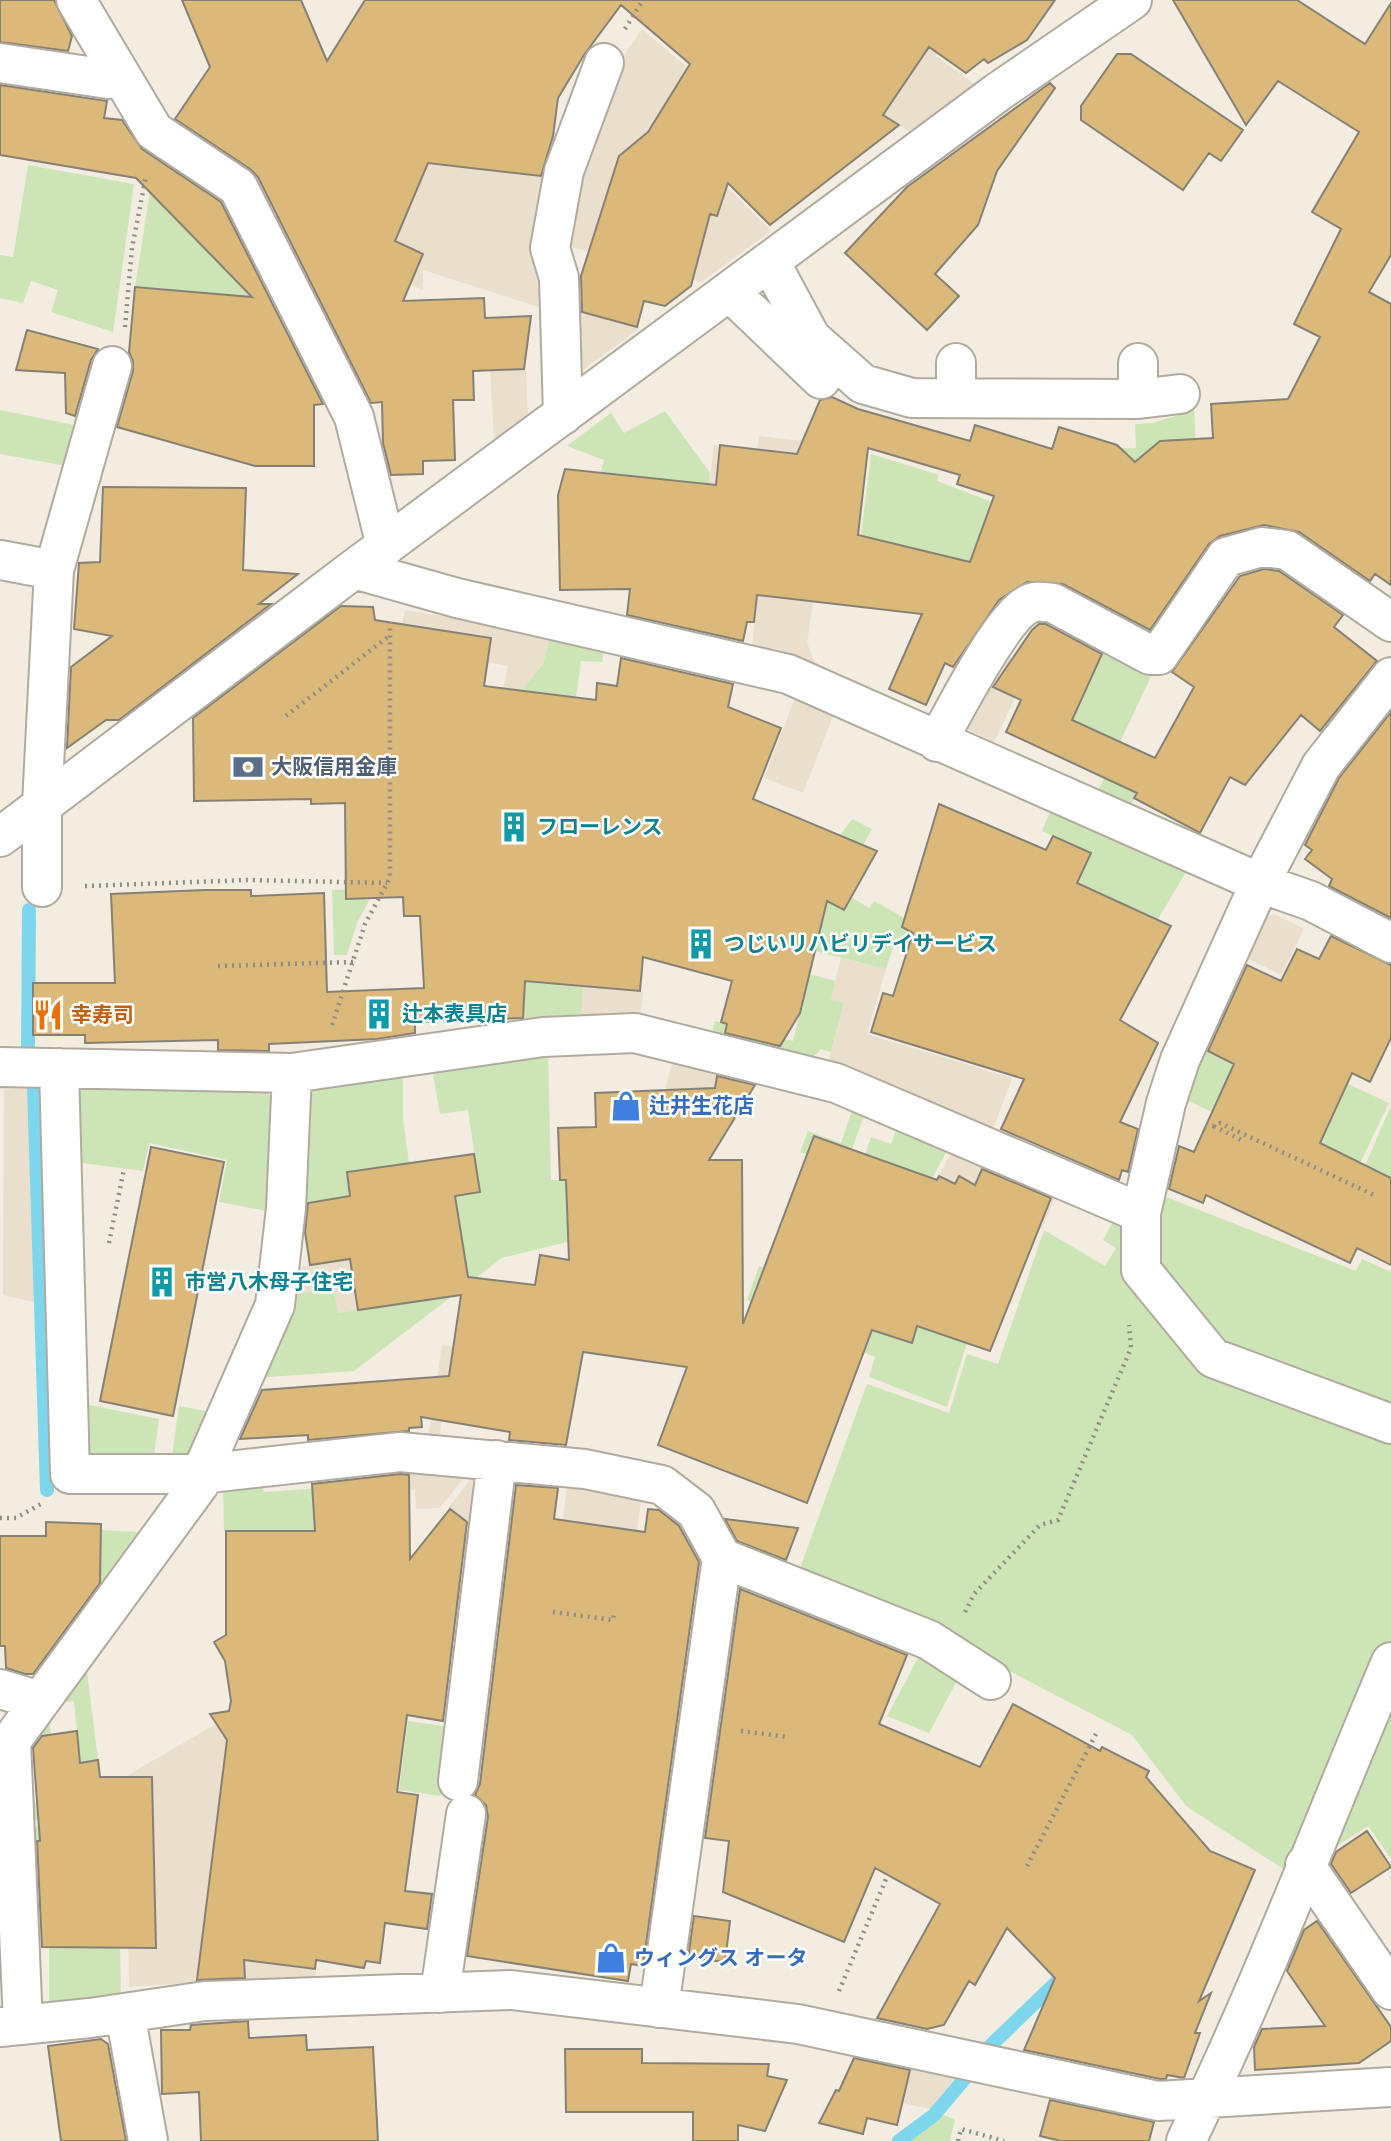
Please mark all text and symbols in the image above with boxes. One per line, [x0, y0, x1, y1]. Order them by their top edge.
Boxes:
bank icon: 大阪信用金庫 [231, 750, 265, 784]
place label: 大阪信用金庫 [271, 755, 397, 780]
building icon: フローレンス [497, 810, 531, 844]
place label: フローレンス [537, 815, 663, 840]
building icon: つじいリハビリデイサービス [684, 927, 718, 961]
place label: つじいリハビリデイサービス [724, 932, 997, 957]
building icon: 辻本表具店 [362, 997, 396, 1031]
restaurant icon: 幸寿司 [31, 998, 65, 1032]
place label: 辻本表具店 [402, 1002, 507, 1027]
place label: 幸寿司 [71, 1003, 134, 1028]
shop icon: 辻井生花店 [609, 1089, 643, 1123]
place label: 辻井生花店 [649, 1094, 754, 1119]
building icon: 市営八木母子住宅 [145, 1265, 179, 1299]
place label: 市営八木母子住宅 [185, 1270, 353, 1295]
shop icon: ウィングス オータ [594, 1941, 628, 1975]
place label: ウィングス オータ [634, 1946, 807, 1971]

